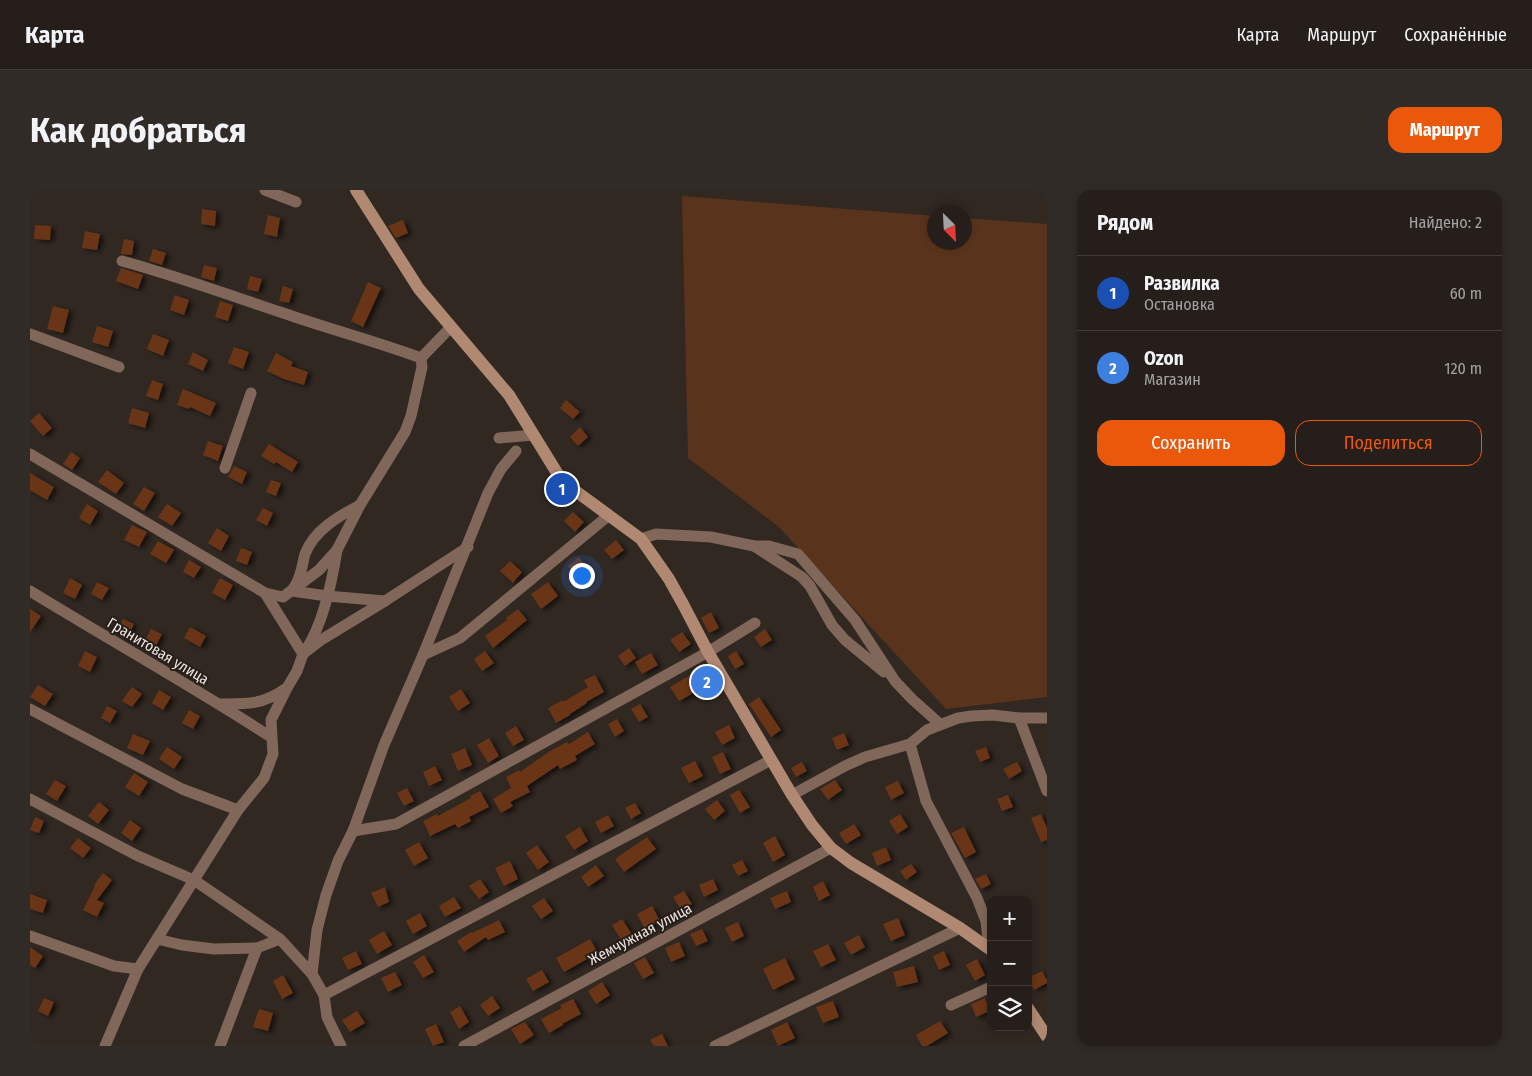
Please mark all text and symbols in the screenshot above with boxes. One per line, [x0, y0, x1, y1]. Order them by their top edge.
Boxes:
text: Карта [25, 21, 84, 49]
text: Карта [1236, 24, 1279, 46]
text: Маршрут [1307, 24, 1376, 46]
text: Сохранённые [1404, 24, 1507, 46]
button: Маршрут [1388, 107, 1502, 153]
text: Как добраться [30, 109, 247, 151]
north arrow [927, 205, 972, 250]
text: Рядом [1097, 210, 1153, 236]
text: Найдено: 2 [1409, 213, 1482, 232]
text: Развилка [1144, 272, 1220, 295]
text: 1 [1110, 284, 1116, 303]
text: 60 m [1450, 284, 1482, 303]
text: Остановка [1144, 295, 1215, 314]
text: Ozon [1144, 347, 1184, 370]
text: 2 [1109, 359, 1117, 378]
text: 120 m [1444, 359, 1482, 378]
text: Магазин [1144, 370, 1201, 389]
button: Сохранить [1097, 420, 1285, 466]
button: Поделиться [1295, 420, 1482, 466]
pin: 1 [546, 470, 578, 508]
your location [569, 563, 595, 589]
street label: Гранитовая улица [104, 614, 212, 688]
pin: 2 [691, 663, 723, 701]
map controls [987, 896, 1032, 1031]
button: + [987, 896, 1032, 941]
street label: Жемчужная улица [585, 899, 695, 969]
button: − [987, 941, 1032, 986]
button: layers [987, 986, 1032, 1031]

